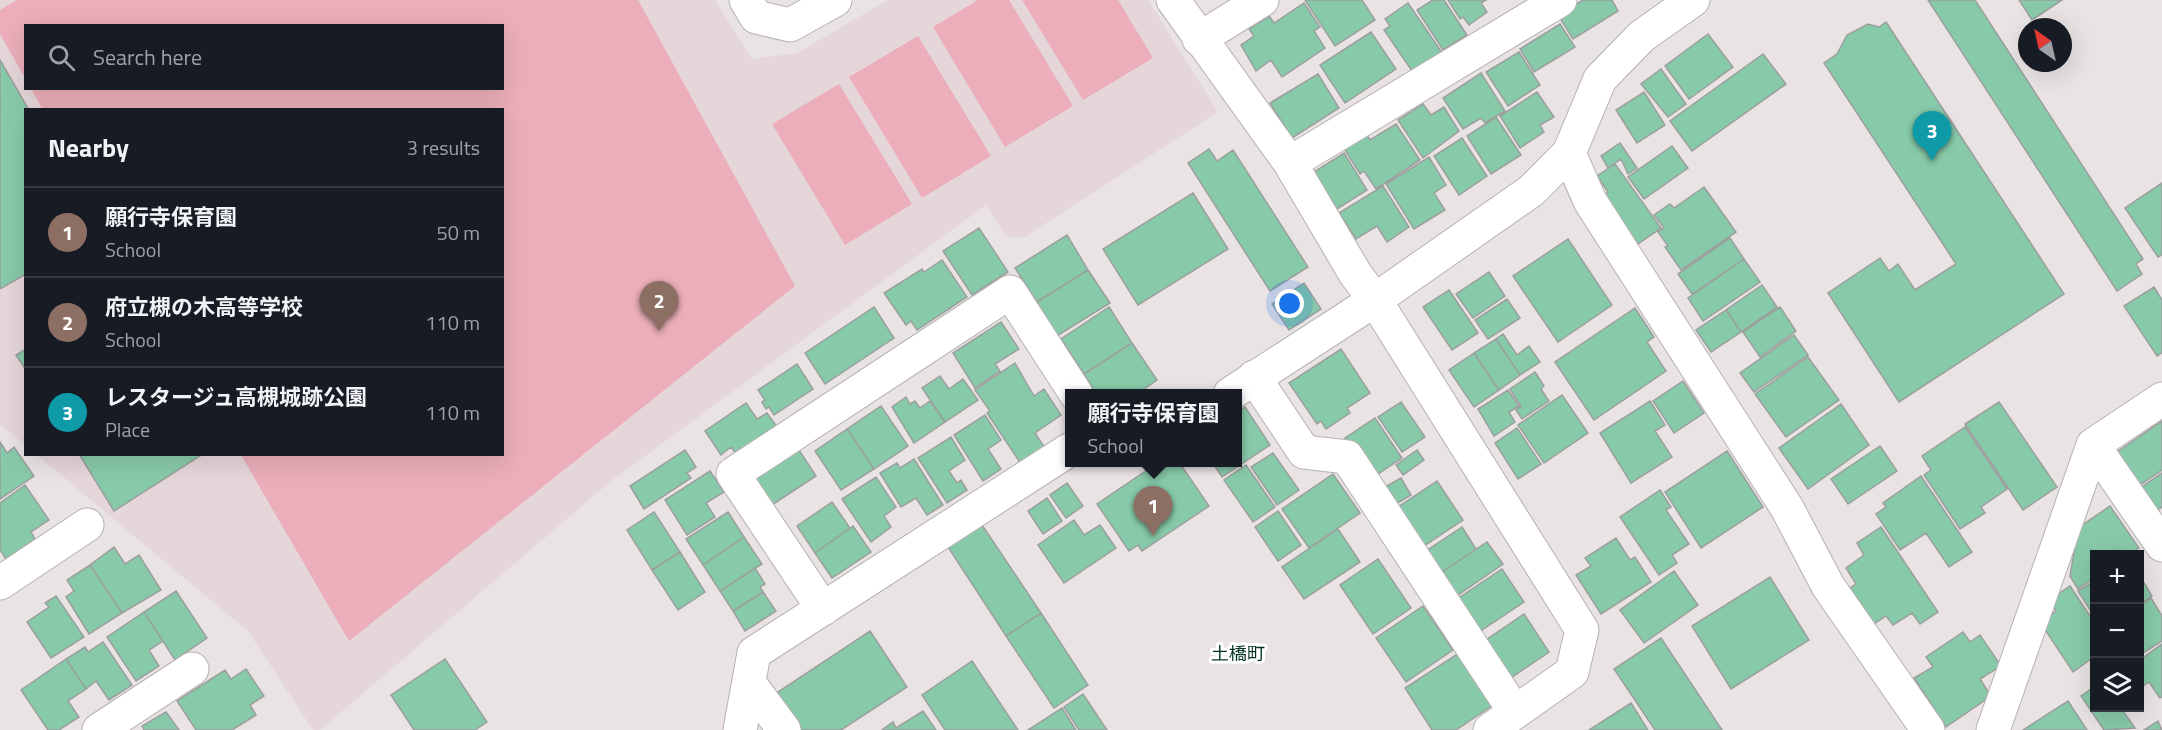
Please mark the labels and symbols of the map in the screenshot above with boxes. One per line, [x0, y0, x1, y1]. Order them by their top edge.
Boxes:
north arrow [2018, 18, 2072, 72]
pin: 3 [1912, 112, 1952, 161]
pin: 2 [640, 282, 678, 331]
your location [1275, 289, 1304, 318]
pin: 1 [1134, 486, 1172, 536]
district label: 土橋町 [1211, 640, 1265, 667]

